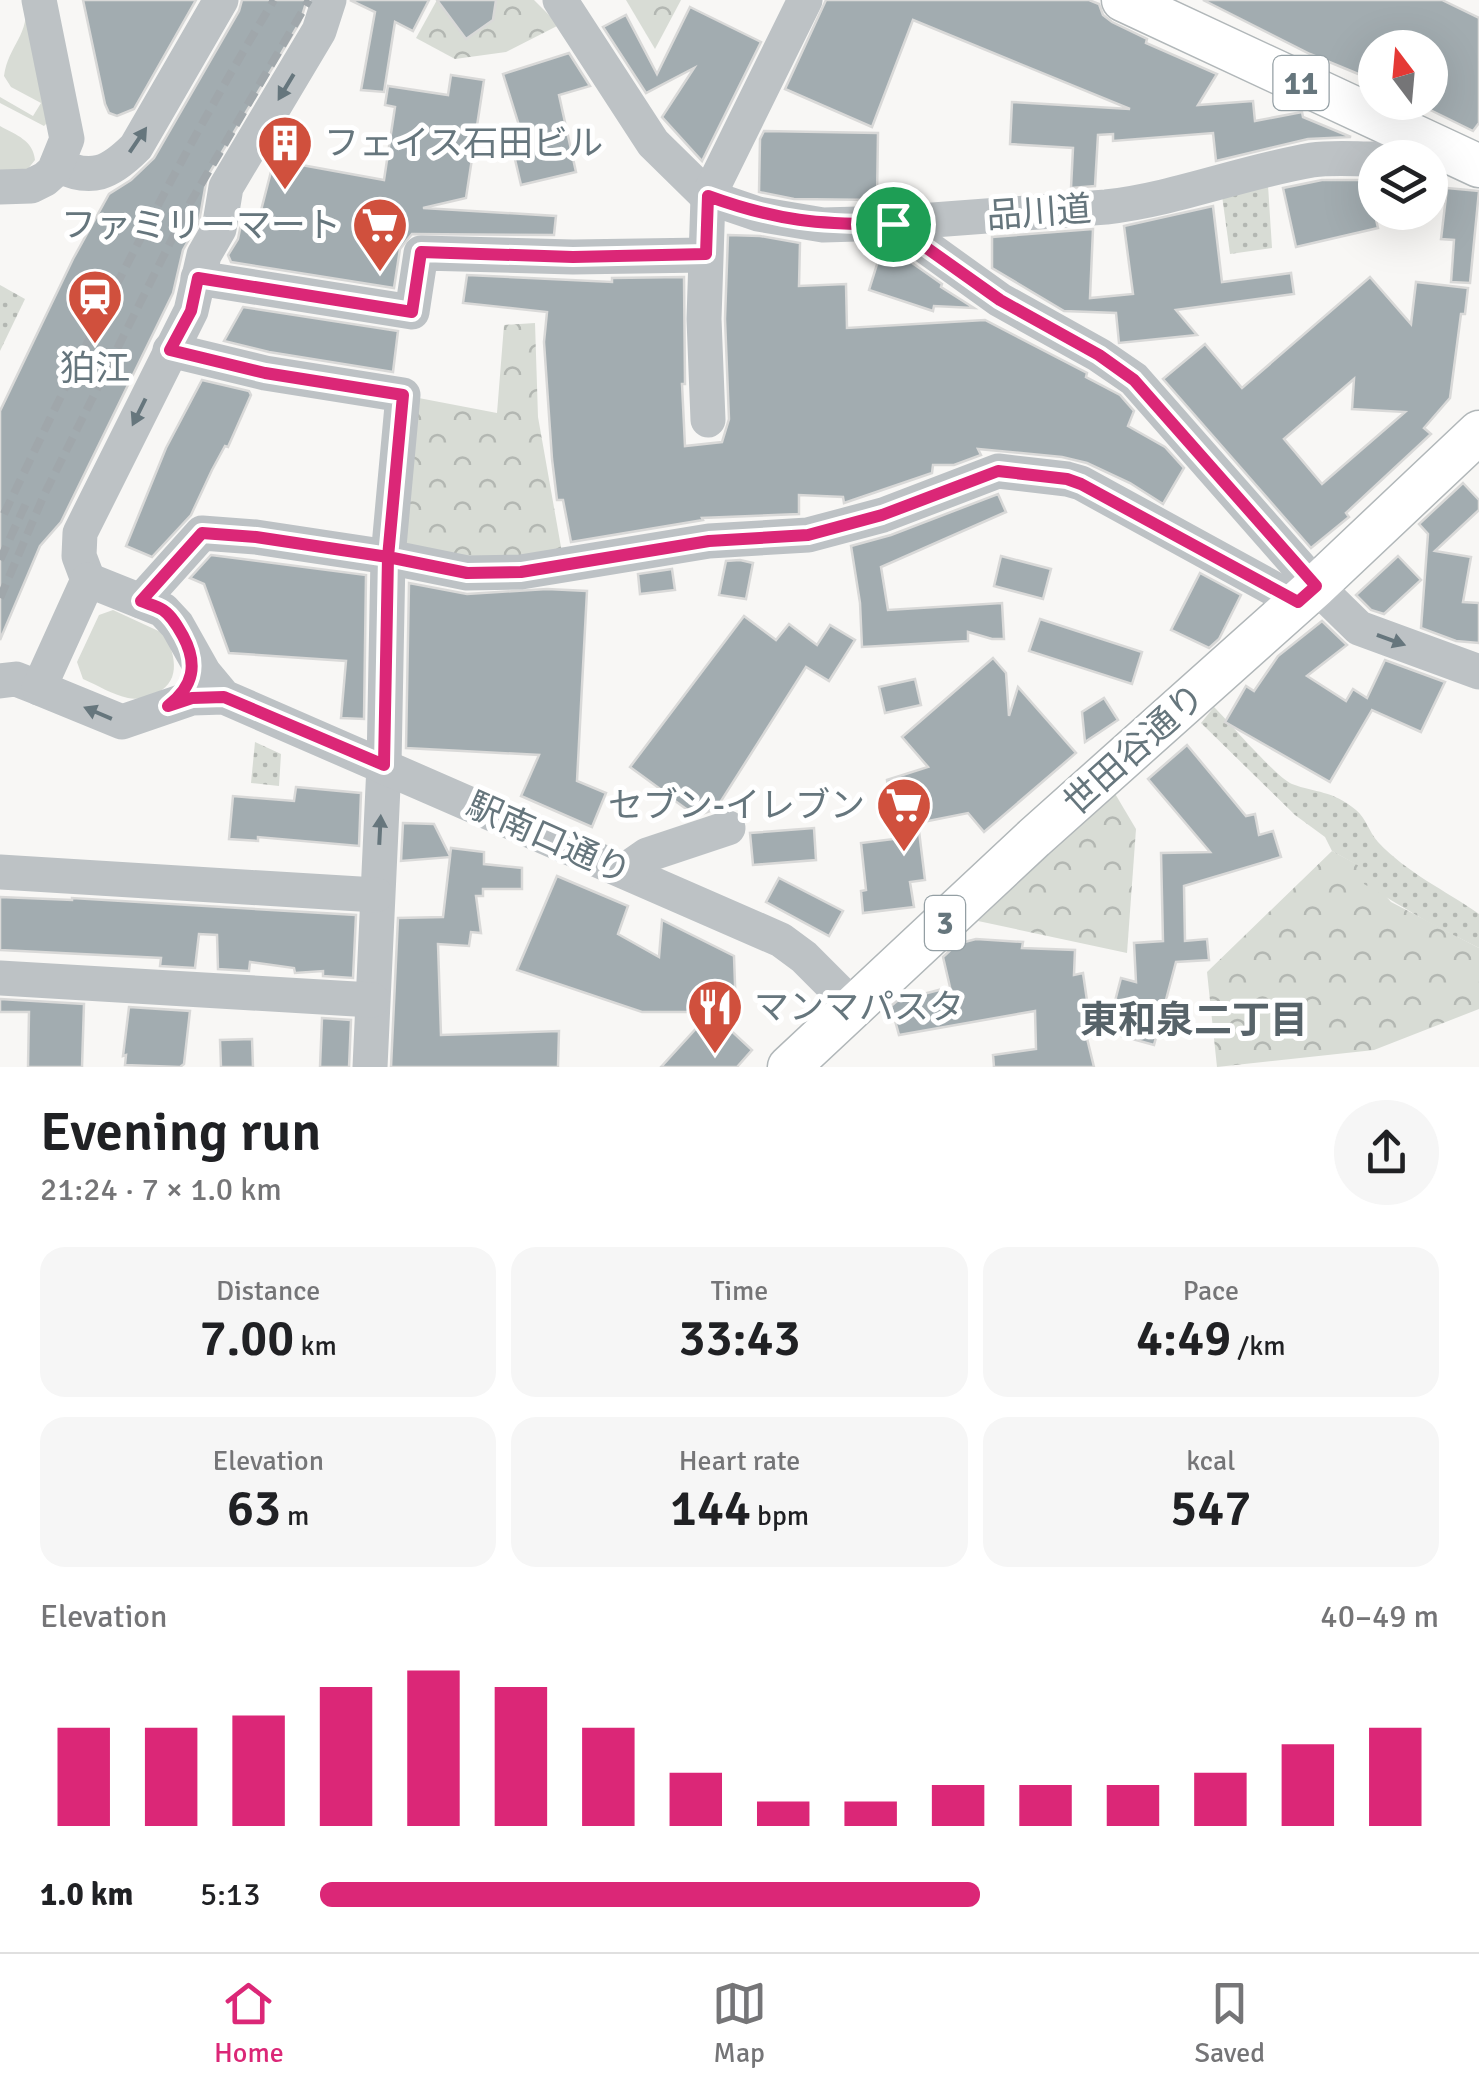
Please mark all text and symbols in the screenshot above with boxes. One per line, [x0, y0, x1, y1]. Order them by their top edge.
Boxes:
north arrow [1358, 30, 1448, 120]
map controls [1358, 30, 1448, 230]
road number: 11 [1274, 56, 1328, 110]
one-way arrow [278, 73, 295, 101]
building icon: フェイス石田ビル [255, 113, 315, 192]
place label: フェイス石田ビル [324, 122, 603, 165]
one-way arrow [128, 127, 148, 154]
button: layers [1358, 140, 1448, 230]
pin [851, 182, 936, 267]
street label: 品川道 [985, 187, 1093, 238]
supermarket icon: ファミリーマート [350, 195, 410, 274]
icon: arrive [866, 197, 921, 252]
place label: ファミリーマート [61, 204, 341, 247]
station icon: 狛江 [65, 267, 125, 346]
place label: 狛江 [60, 347, 130, 390]
one-way arrow [131, 398, 148, 427]
one-way arrow [1376, 633, 1406, 648]
street label: 世田谷通り [1055, 675, 1214, 824]
one-way arrow [83, 704, 113, 720]
supermarket icon: セブン-イレブン [874, 775, 934, 854]
street label: 駅南口通り [460, 783, 637, 894]
place label: セブン-イレブン [608, 784, 865, 827]
one-way arrow [372, 813, 388, 845]
road number: 3 [925, 896, 965, 950]
restaurant icon: マンマパスタ [685, 977, 745, 1056]
place label: マンマパスタ [754, 986, 964, 1029]
district label: 東和泉二丁目 [1080, 997, 1308, 1044]
text: Evening run [40, 1098, 321, 1166]
button: share [1334, 1100, 1439, 1205]
text: 21:24 · 7 × 1.0 km [40, 1170, 282, 1209]
text: Distance [216, 1274, 320, 1308]
text: Time [711, 1274, 768, 1308]
text: Pace [1183, 1274, 1239, 1308]
text: 7.00 [200, 1308, 294, 1370]
text: 33:43 [678, 1308, 801, 1370]
text: 4:49 [1136, 1308, 1231, 1370]
text: km [294, 1329, 337, 1363]
text: /km [1231, 1329, 1286, 1363]
text: Elevation [212, 1444, 324, 1478]
text: Heart rate [679, 1444, 800, 1478]
text: kcal [1186, 1444, 1235, 1478]
text: 63 [227, 1478, 281, 1540]
text: 144 [670, 1478, 751, 1540]
text: 547 [1170, 1478, 1251, 1540]
text: m [281, 1499, 309, 1533]
text: bpm [751, 1499, 809, 1533]
text: Elevation [40, 1597, 167, 1636]
text: 40–49 m [1320, 1597, 1439, 1636]
text: 1.0 km [40, 1875, 133, 1914]
text: 5:13 [200, 1875, 260, 1914]
tab: Home [214, 1976, 284, 2070]
tab: Map [712, 1976, 767, 2070]
tab: Saved [1195, 1976, 1265, 2070]

